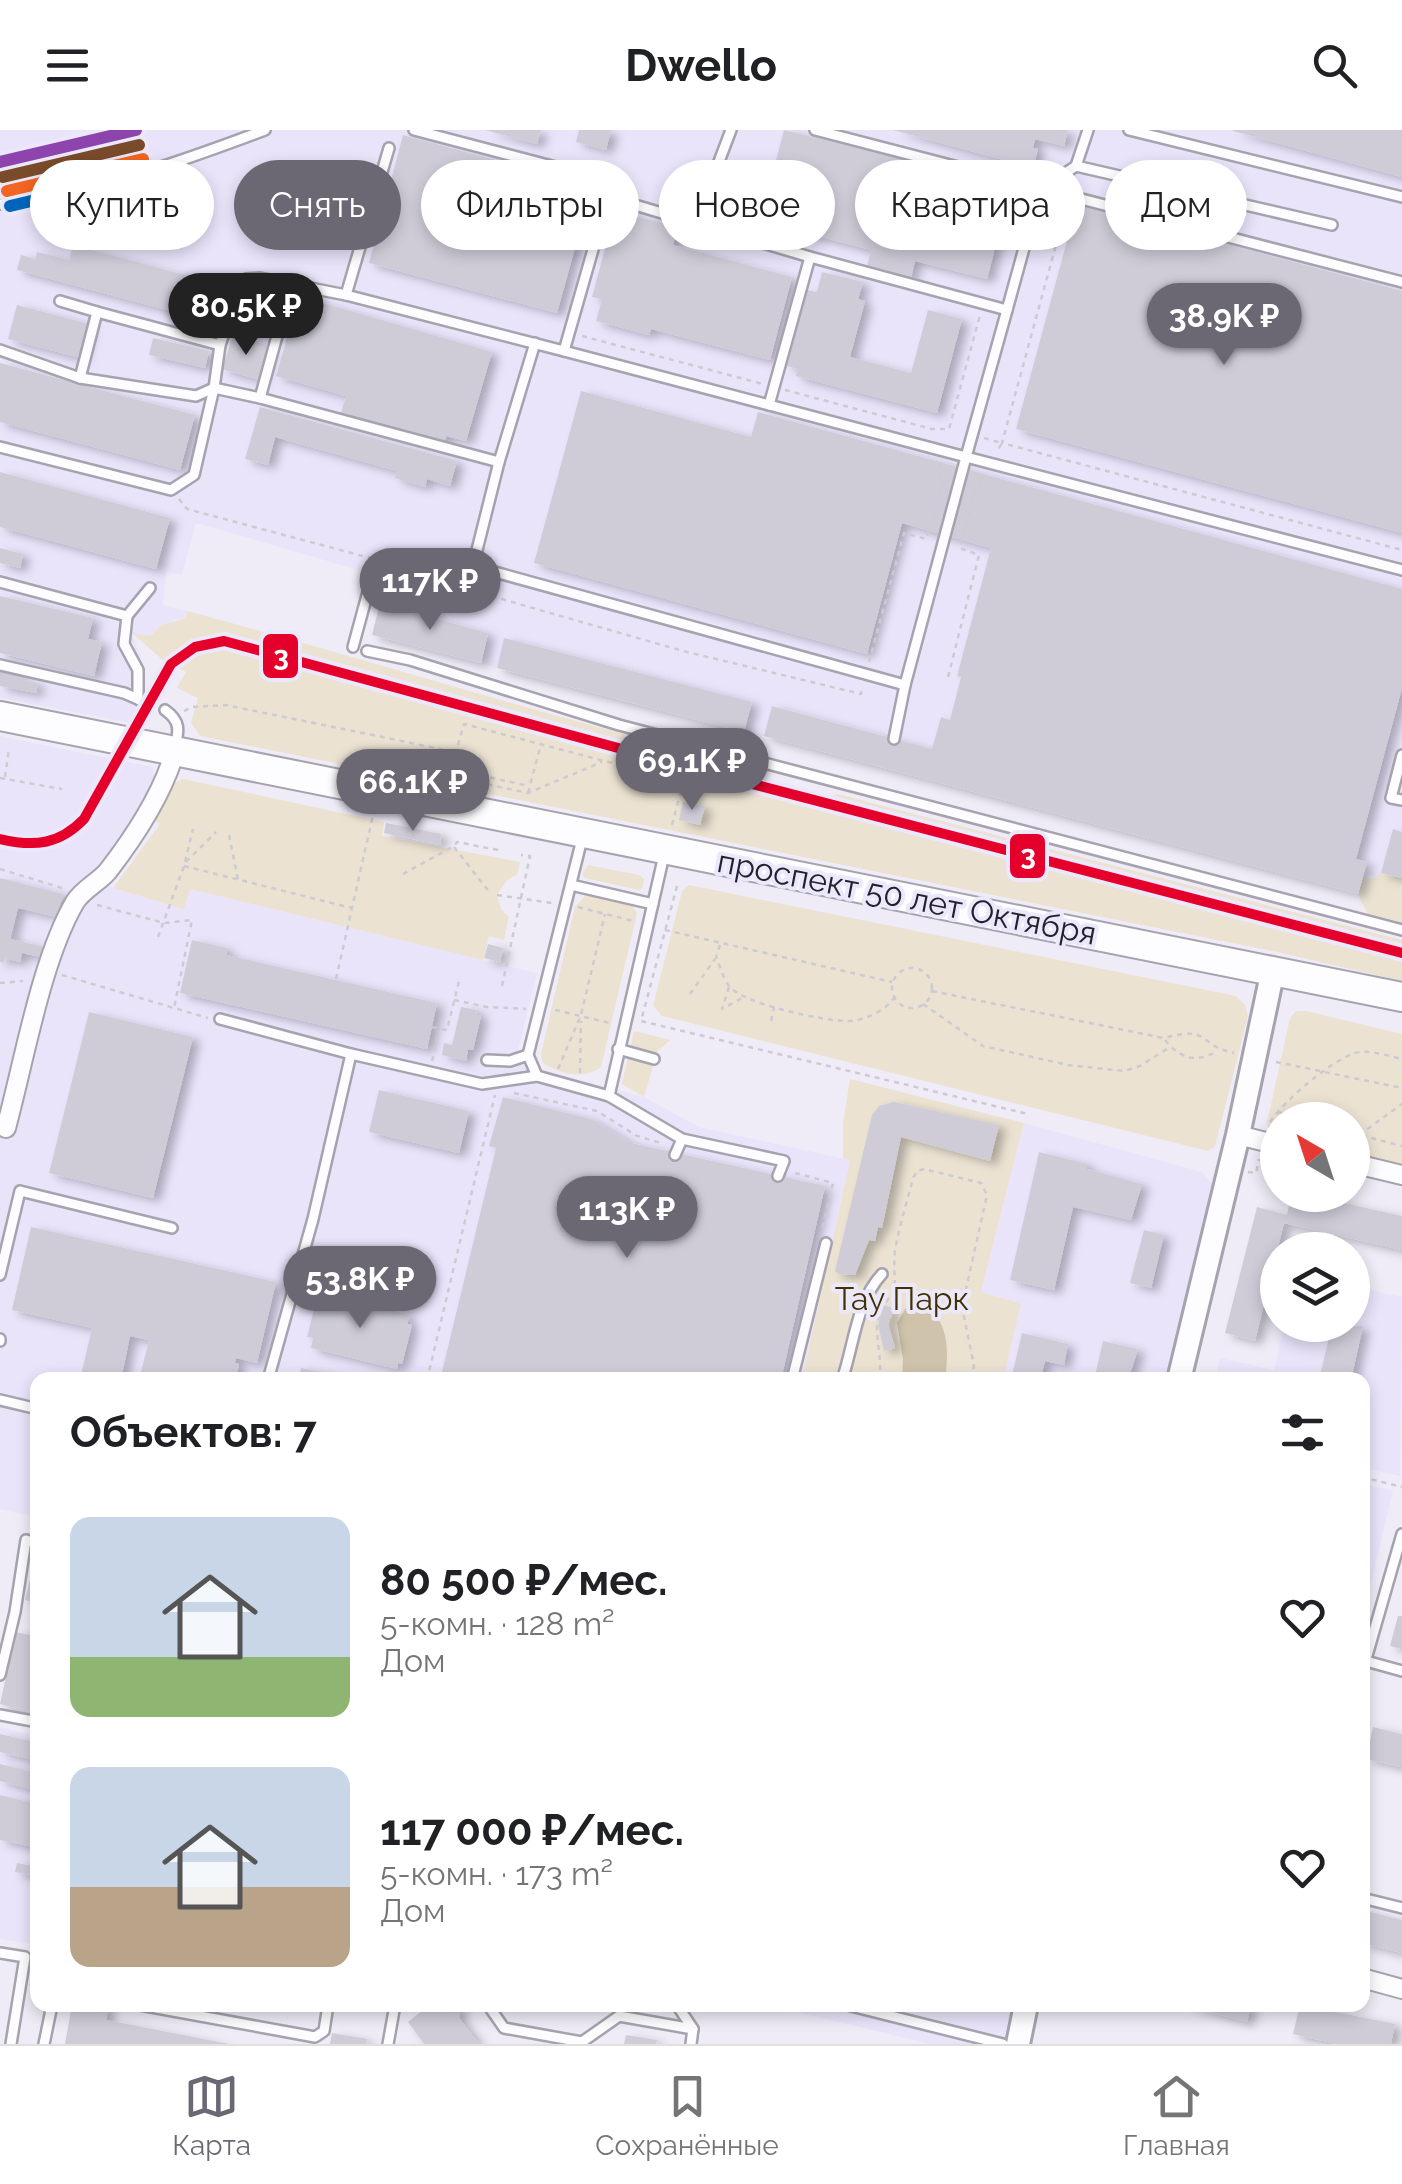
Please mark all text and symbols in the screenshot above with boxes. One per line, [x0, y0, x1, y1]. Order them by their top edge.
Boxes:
icon: menu [40, 38, 95, 93]
icon: search [1307, 38, 1362, 93]
text: Dwello [625, 39, 777, 92]
chip: Купить [30, 160, 214, 250]
chip: Снять [234, 160, 401, 250]
chip: Фильтры [421, 160, 639, 250]
chip: Новое [659, 160, 835, 250]
chip: Квартира [855, 160, 1085, 250]
chip: Дом [1105, 160, 1247, 250]
pin: 80.5K ₽ [154, 273, 338, 358]
pin: 38.9K ₽ [1132, 283, 1316, 368]
text: 80.5K ₽ [190, 287, 302, 324]
text: 38.9K ₽ [1169, 297, 1279, 334]
pin: 117K ₽ [349, 548, 511, 633]
text: 117K ₽ [382, 562, 478, 599]
line badge: 3 [261, 632, 300, 680]
text: 3 [273, 640, 289, 673]
pin: 69.1K ₽ [600, 728, 784, 813]
text: 69.1K ₽ [638, 742, 746, 779]
pin: 66.1K ₽ [321, 749, 505, 834]
text: 66.1K ₽ [358, 763, 468, 800]
line badge: 3 [1008, 832, 1047, 880]
text: 3 [1020, 839, 1036, 872]
street label: проспект 50 лет Октября [714, 842, 1100, 952]
north arrow [1260, 1102, 1370, 1212]
map controls [1260, 1102, 1370, 1342]
pin: 113K ₽ [546, 1176, 708, 1261]
text: 113K ₽ [579, 1190, 675, 1227]
button: layers [1260, 1232, 1370, 1342]
pin: 53.8K ₽ [268, 1246, 452, 1331]
text: 53.8K ₽ [305, 1260, 415, 1297]
park label: Тау Парк [835, 1280, 969, 1317]
icon: filters [1275, 1405, 1330, 1460]
text: Объектов: 7 [70, 1408, 317, 1457]
text: 80 500 ₽/мес. [380, 1556, 667, 1605]
icon: home [150, 1557, 270, 1677]
icon: heart [1275, 1590, 1330, 1645]
text: 5-комн. · 128 m² [380, 1605, 614, 1642]
text: Дом [380, 1642, 445, 1679]
text: 117 000 ₽/мес. [380, 1806, 684, 1855]
icon: home [150, 1807, 270, 1927]
icon: heart [1275, 1840, 1330, 1895]
text: 5-комн. · 173 m² [380, 1855, 613, 1892]
text: Дом [380, 1892, 445, 1929]
tab: Карта [172, 2069, 251, 2162]
tab: Сохранённые [595, 2069, 779, 2162]
tab: Главная [1123, 2069, 1230, 2162]

